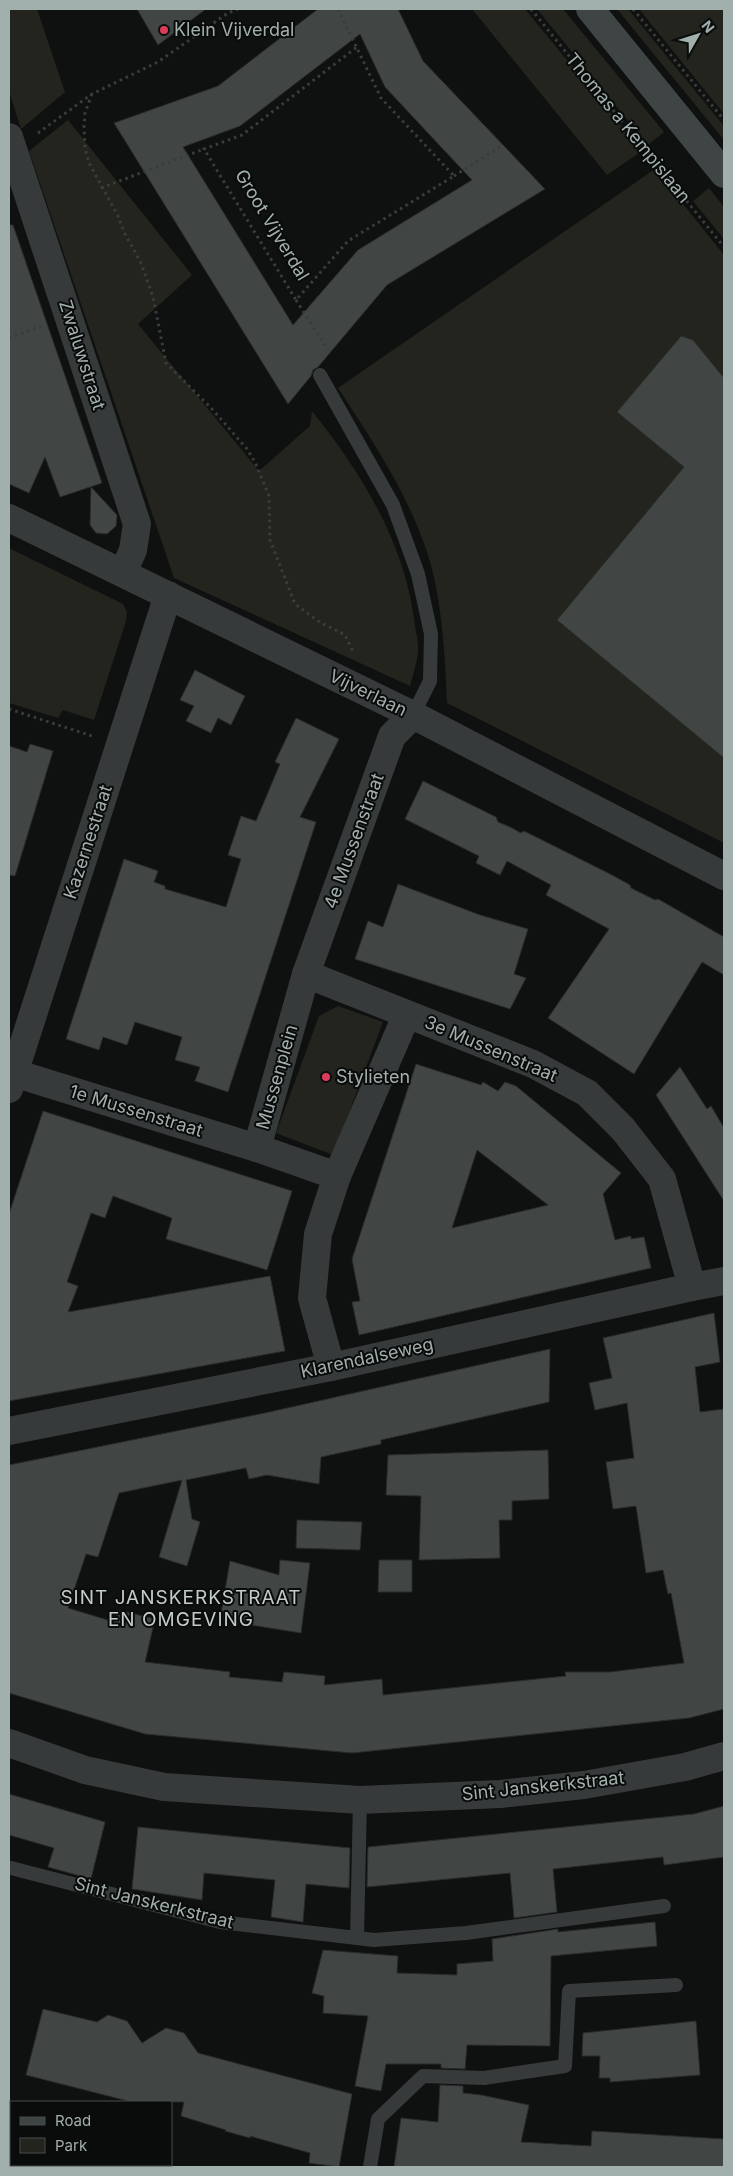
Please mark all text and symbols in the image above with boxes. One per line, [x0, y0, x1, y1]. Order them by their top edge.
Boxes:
north arrow [673, 10, 723, 60]
text: N [699, 17, 718, 36]
place label: Klein Vijverdal [174, 19, 294, 40]
marker: Klein Vijverdal [158, 24, 170, 36]
street label: Thomas a Kempislaan [562, 49, 695, 207]
street label: Groot Vijverdal [231, 165, 314, 284]
street label: Zwaluwstraat [55, 297, 110, 412]
street label: Vijverlaan [326, 665, 410, 720]
street label: 4e Mussenstraat [319, 770, 388, 911]
street label: Kazernestraat [59, 782, 116, 902]
street label: 3e Mussenstraat [422, 1011, 561, 1086]
street label: Mussenplein [252, 1022, 301, 1132]
place label: Stylieten [336, 1066, 410, 1087]
marker: Stylieten [320, 1071, 332, 1083]
street label: 1e Mussenstraat [67, 1080, 205, 1141]
street label: Klarendalseweg [299, 1333, 435, 1382]
district label: SINT JANSKERKSTRAAT EN OMGEVING [60, 1586, 302, 1631]
street label: Sint Janskerkstraat [461, 1767, 625, 1804]
street label: Sint Janskerkstraat [72, 1873, 236, 1932]
legend [10, 2101, 172, 2166]
text: Road [55, 2111, 91, 2130]
text: Park [55, 2136, 88, 2155]

